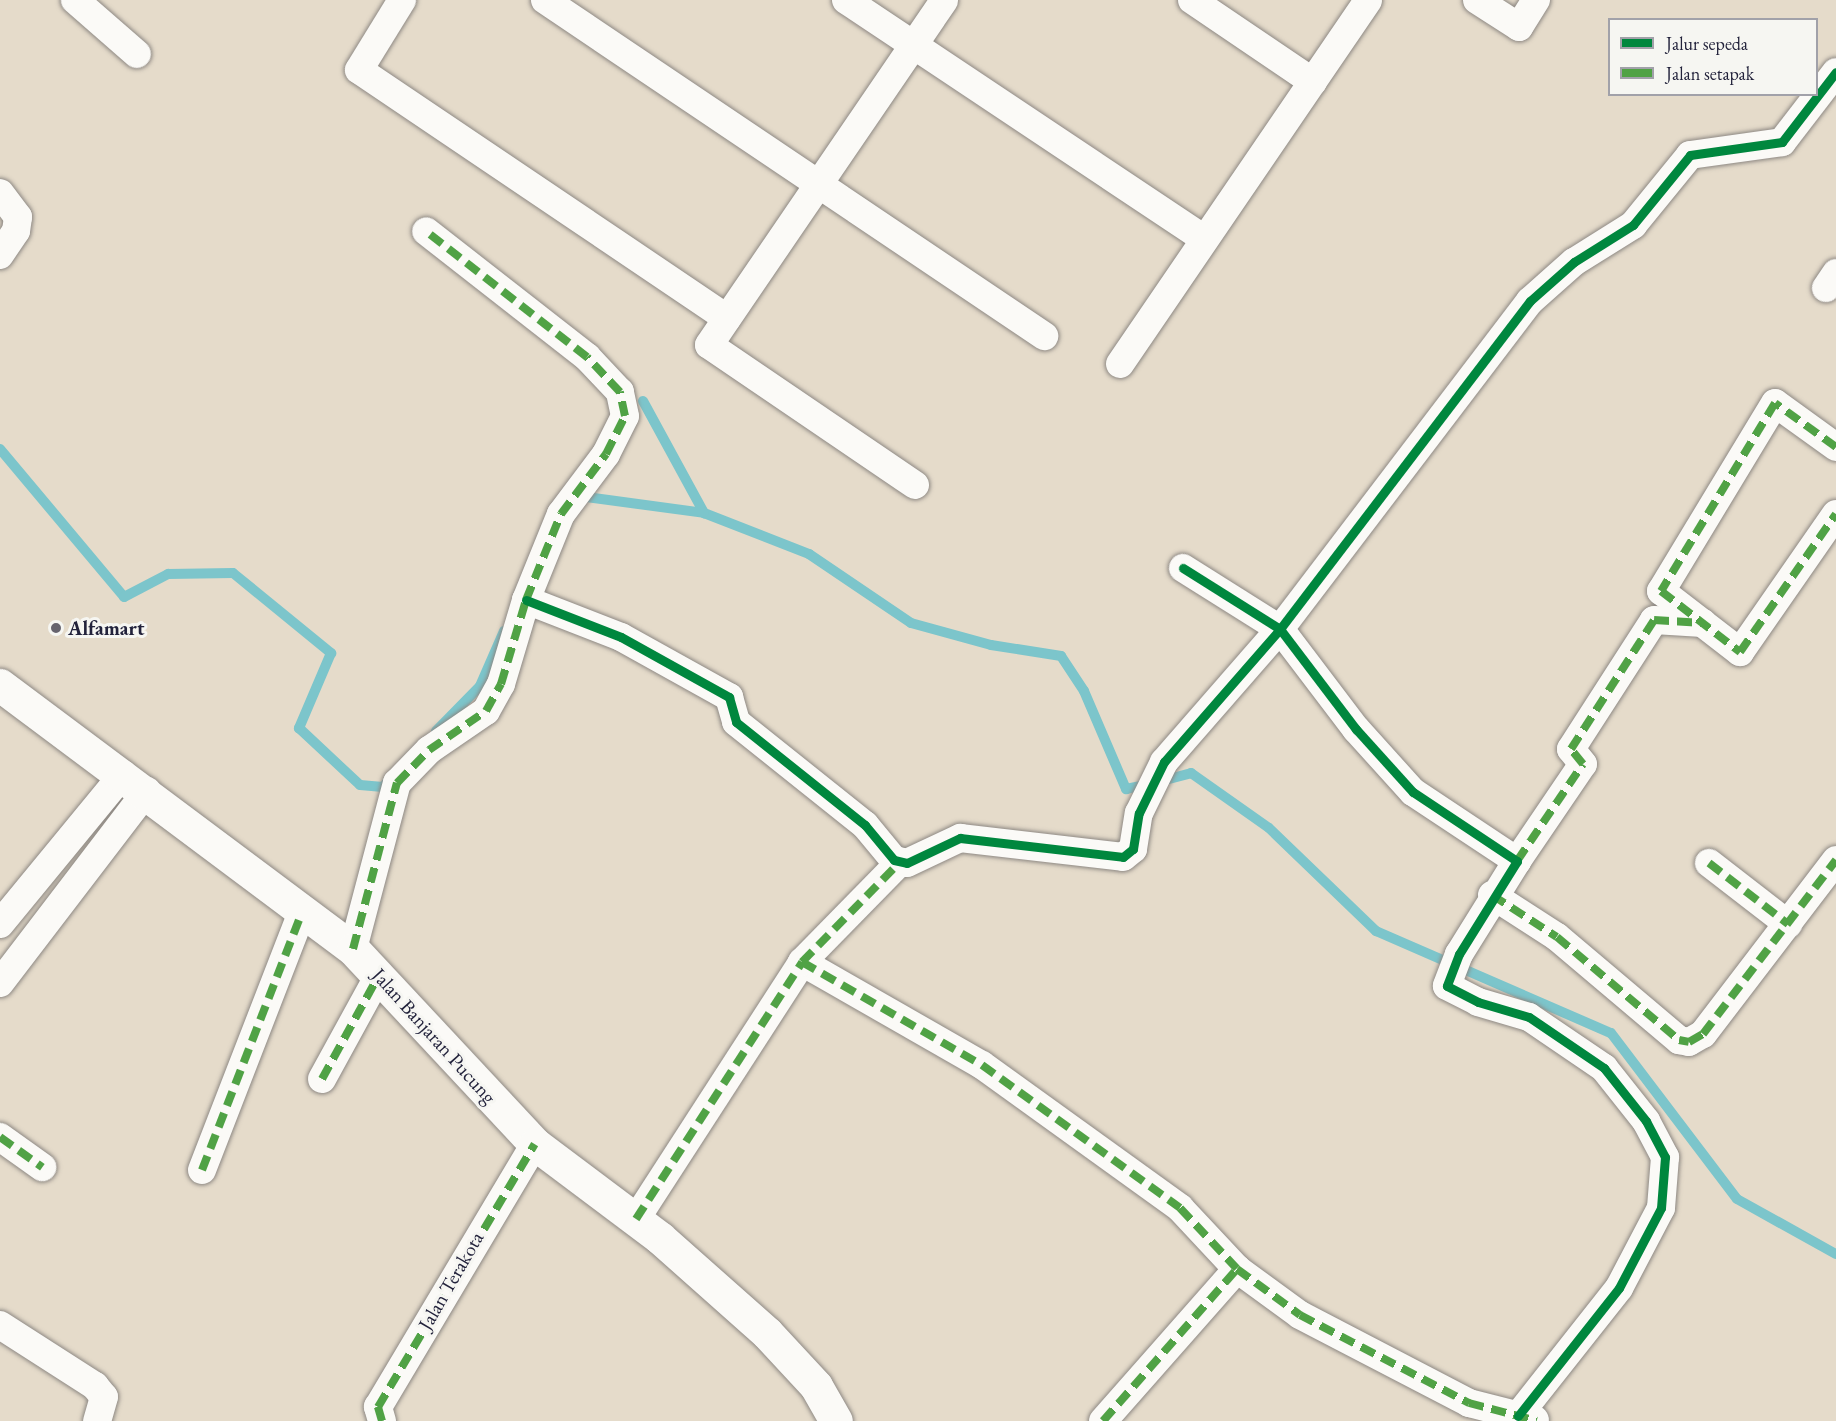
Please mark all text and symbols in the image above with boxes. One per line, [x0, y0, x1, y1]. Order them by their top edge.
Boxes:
legend [1608, 18, 1818, 96]
text: Jalur sepeda [1666, 32, 1748, 55]
text: Jalan setapak [1666, 62, 1754, 85]
place label: Alfamart [68, 616, 144, 640]
marker: Alfamart [49, 621, 63, 635]
street label: Jalan Banjaran Pucung [367, 963, 501, 1109]
street label: Jalan Terakota [413, 1228, 489, 1334]

